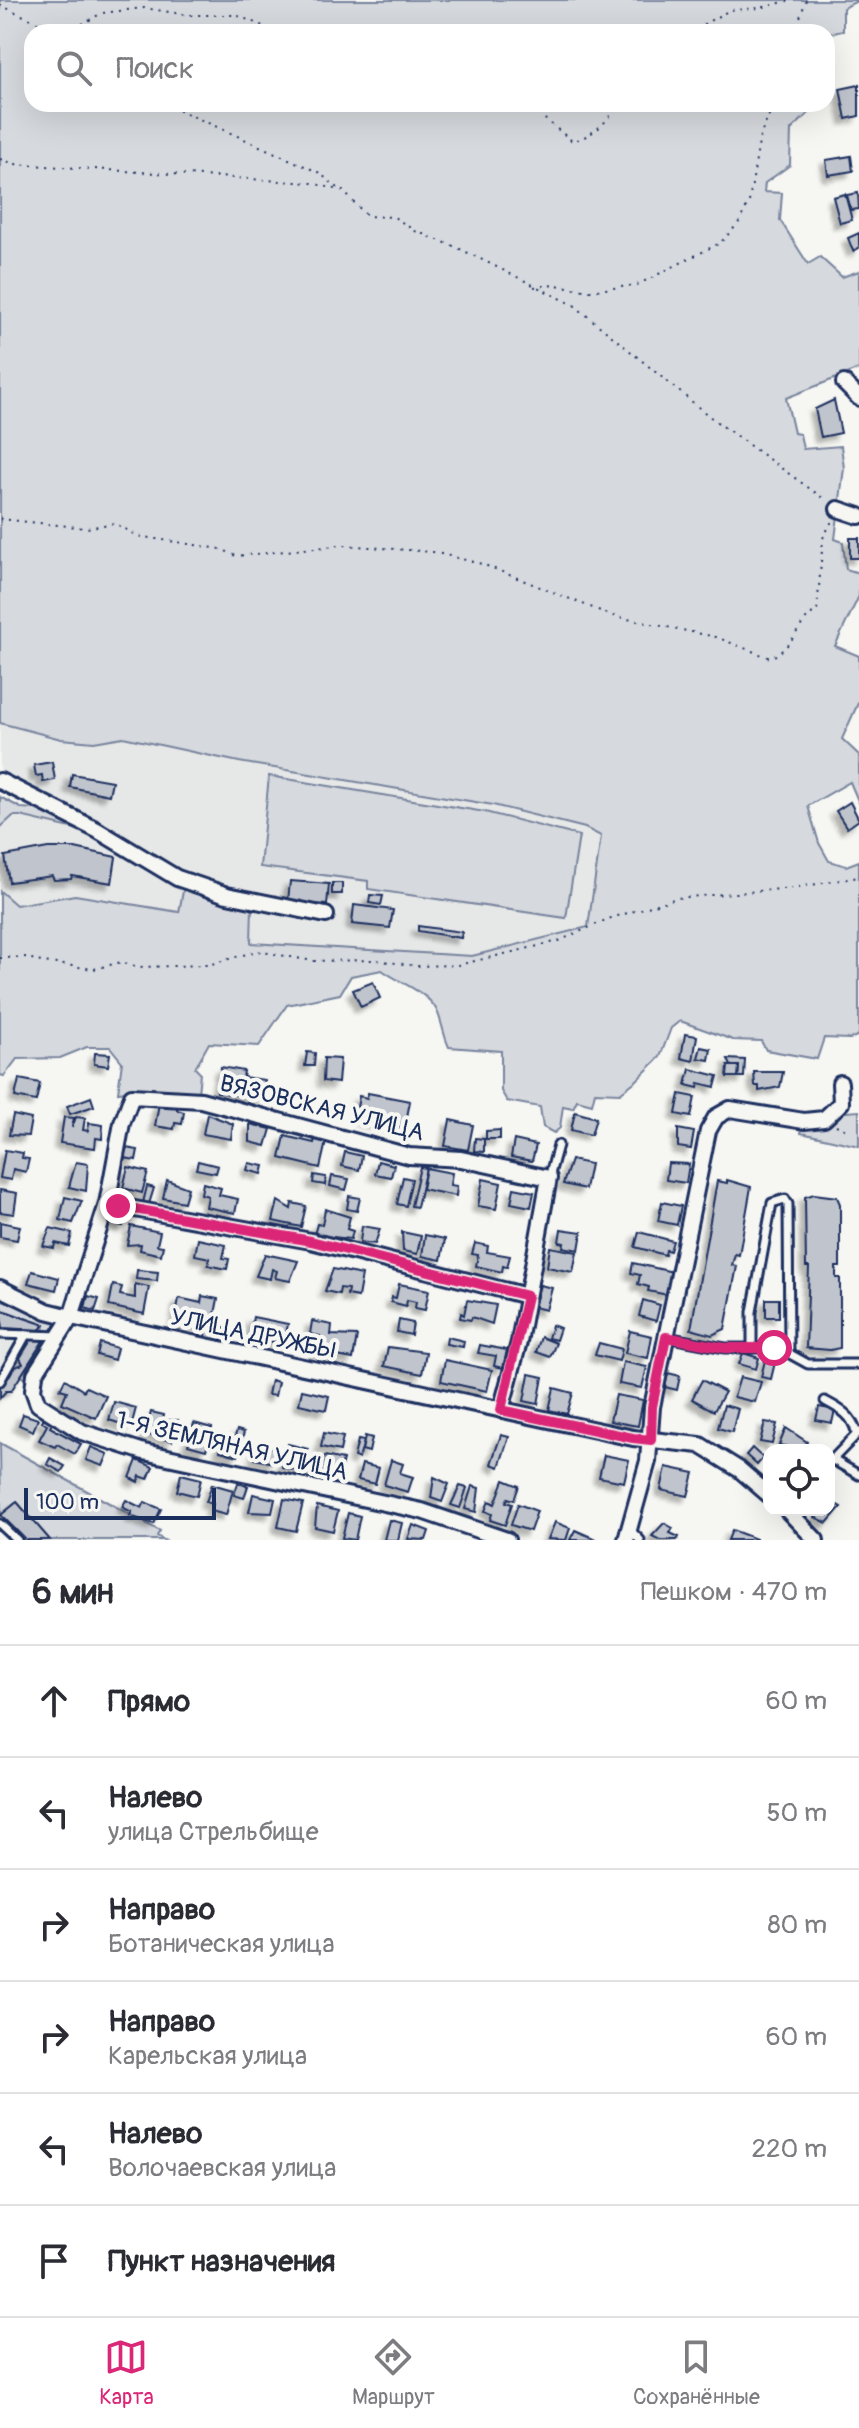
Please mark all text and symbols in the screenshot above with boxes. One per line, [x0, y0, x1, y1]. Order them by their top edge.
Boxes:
search box [24, 24, 835, 112]
icon: search [52, 46, 96, 90]
text: Поиск [116, 50, 194, 87]
street label: ВЯЗОВСКАЯ УЛИЦА [217, 1069, 427, 1147]
route end [100, 1188, 136, 1224]
street label: УЛИЦА ДРУЖБЫ [168, 1302, 338, 1366]
route start [756, 1330, 792, 1366]
street label: 1-Я ЗЕМЛЯНАЯ УЛИЦА [113, 1405, 351, 1487]
map controls [763, 1444, 835, 1516]
button: locate [763, 1444, 835, 1516]
scale bar [24, 1484, 216, 1520]
text: 100 m [36, 1488, 99, 1516]
text: 6 мин [32, 1571, 114, 1614]
text: Пешком · 470 m [641, 1576, 827, 1608]
icon: ahead [32, 1679, 76, 1723]
text: Прямо [108, 1683, 190, 1720]
text: 60 m [765, 1685, 827, 1717]
text: Налево [108, 1779, 202, 1816]
icon: left [32, 1791, 76, 1835]
text: 50 m [766, 1797, 827, 1829]
text: улица Стрельбище [108, 1816, 319, 1848]
text: Направо [108, 1891, 215, 1928]
icon: right [32, 1903, 76, 1947]
text: 80 m [767, 1909, 827, 1941]
text: Ботаническая улица [108, 1928, 335, 1960]
text: Направо [108, 2003, 215, 2040]
icon: right [32, 2015, 76, 2059]
text: 60 m [765, 2021, 827, 2053]
text: Карельская улица [108, 2040, 307, 2072]
text: Налево [108, 2115, 202, 2152]
icon: left [32, 2127, 76, 2171]
text: 220 m [751, 2133, 827, 2165]
text: Волочаевская улица [108, 2152, 336, 2184]
icon: arrive [32, 2239, 76, 2283]
text: Пункт назначения [108, 2243, 335, 2280]
tab: Карта [99, 2335, 154, 2411]
tab: Маршрут [352, 2335, 435, 2411]
tab: Сохранённые [633, 2335, 760, 2411]

